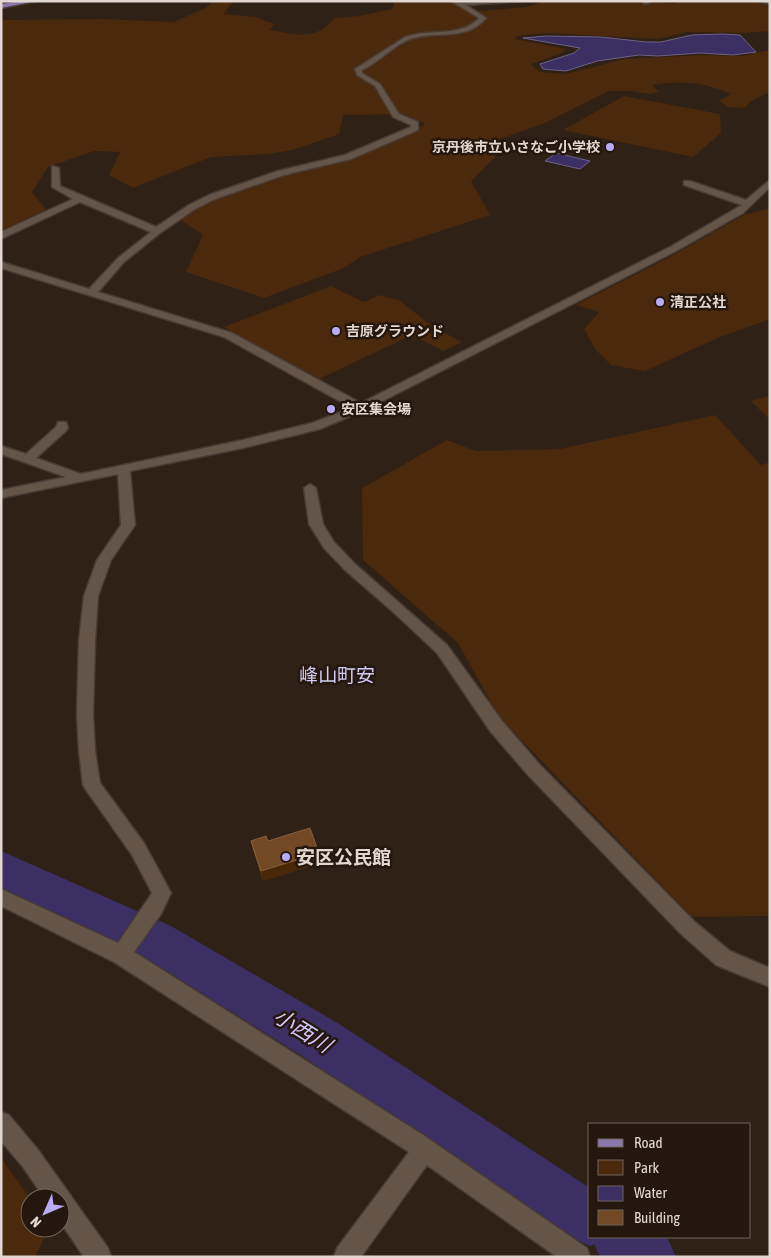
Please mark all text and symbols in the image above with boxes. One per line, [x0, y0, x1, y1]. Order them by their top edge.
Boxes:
place label: 京丹後市立いさなご小学校 [432, 139, 600, 155]
marker: 京丹後市立いさなご小学校 [604, 141, 616, 153]
place label: 清正公社 [670, 294, 726, 310]
marker: 清正公社 [654, 296, 666, 308]
place label: 吉原グラウンド [346, 323, 444, 339]
marker: 吉原グラウンド [330, 325, 342, 337]
place label: 安区集会場 [341, 401, 411, 417]
marker: 安区集会場 [325, 403, 337, 415]
district label: 峰山町安 [299, 664, 375, 686]
place label: 安区公民館 [296, 846, 391, 868]
marker: 安区公民館 [280, 851, 292, 863]
water label: 小西川 [270, 1003, 338, 1058]
legend [588, 1123, 751, 1238]
text: Road [634, 1134, 663, 1151]
text: Park [634, 1159, 659, 1176]
text: Water [634, 1184, 667, 1201]
north arrow [20, 1188, 70, 1238]
text: Building [634, 1209, 680, 1226]
text: N [27, 1214, 44, 1231]

